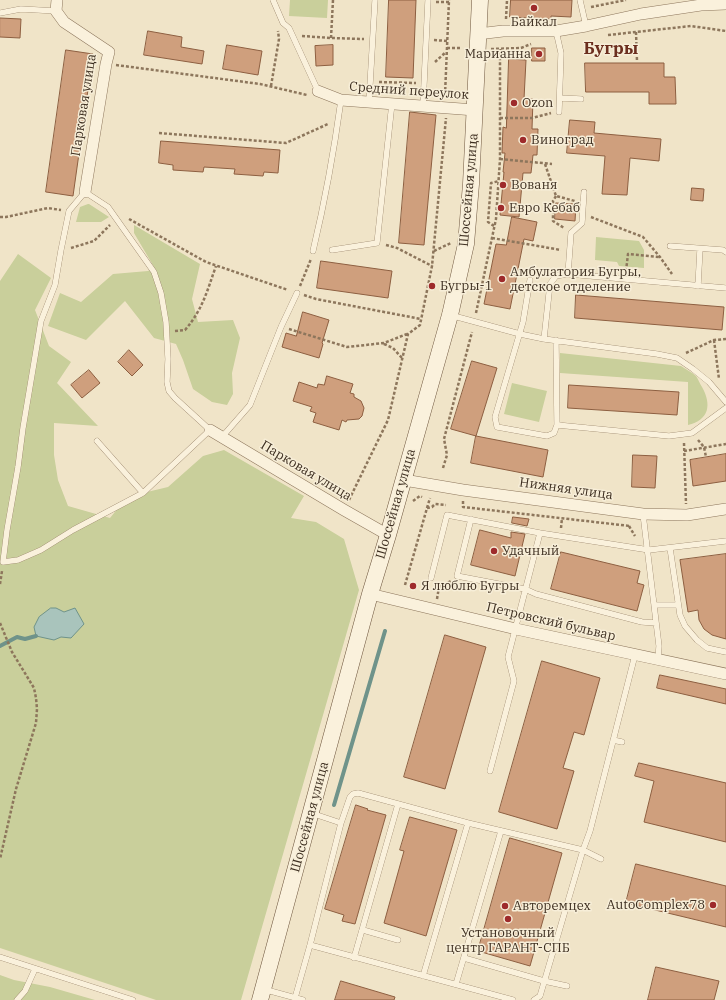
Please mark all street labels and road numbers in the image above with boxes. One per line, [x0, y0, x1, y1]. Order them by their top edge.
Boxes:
street label: Парковая улица [68, 53, 100, 157]
street label: Средний переулок [349, 79, 469, 103]
street label: Шоссейная улица [456, 133, 482, 247]
street label: Парковая улица [258, 438, 354, 504]
street label: Шоссейная улица [373, 447, 419, 561]
street label: Нижняя улица [518, 475, 614, 503]
street label: Петровский бульвар [485, 600, 617, 644]
street label: Шоссейная улица [288, 760, 332, 874]

